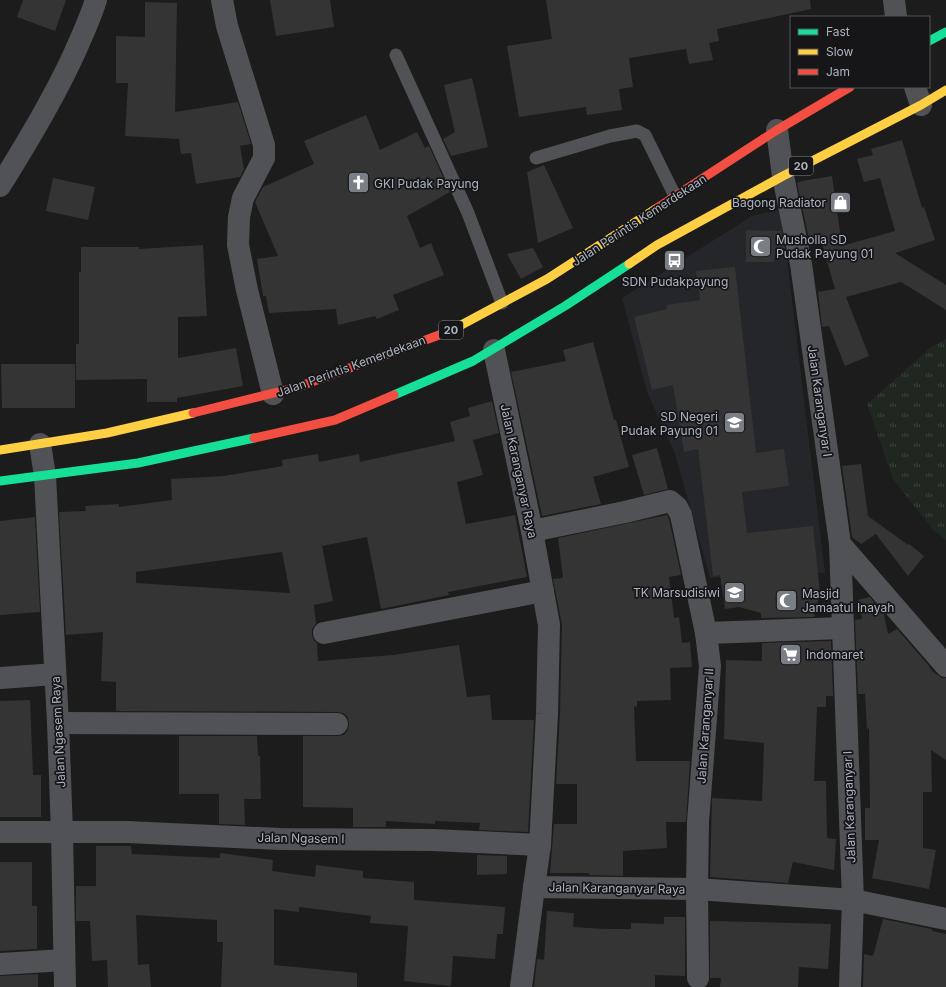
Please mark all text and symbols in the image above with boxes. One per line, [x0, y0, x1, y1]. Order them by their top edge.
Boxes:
legend [790, 16, 930, 88]
text: Fast [826, 24, 850, 39]
text: Slow [826, 44, 854, 59]
text: Jam [826, 64, 850, 79]
road number: 20 [789, 157, 813, 175]
church icon: GKI Pudak Payung [345, 170, 371, 196]
street label: Jalan Perintis Kemerdekaan [569, 171, 709, 269]
place label: GKI Pudak Payung [374, 176, 479, 191]
shop icon: Bagong Radiator [828, 189, 854, 215]
place label: Bagong Radiator [732, 195, 826, 210]
place label: Musholla SD Pudak Payung 01 [776, 232, 873, 261]
mosque icon: Musholla SD Pudak Payung 01 [747, 233, 773, 259]
bus stop icon: SDN Pudakpayung [662, 247, 688, 273]
place label: SDN Pudakpayung [622, 274, 728, 289]
road number: 20 [439, 321, 463, 339]
street label: Jalan Perintis Kemerdekaan [274, 332, 428, 400]
street label: Jalan Karanganyar I [805, 344, 835, 458]
street label: Jalan Karanganyar Raya [497, 403, 541, 539]
place label: SD Negeri Pudak Payung 01 [621, 409, 718, 438]
school or university icon: SD Negeri Pudak Payung 01 [721, 410, 747, 436]
school or university icon: TK Marsudisiwi [722, 579, 748, 605]
place label: TK Marsudisiwi [633, 585, 720, 600]
place label: Masjid Jamaatul Inayah [802, 586, 894, 615]
mosque icon: Masjid Jamaatul Inayah [773, 587, 799, 613]
supermarket icon: Indomaret [778, 641, 804, 667]
place label: Indomaret [806, 647, 863, 662]
street label: Jalan Karanganyar II [693, 668, 717, 784]
street label: Jalan Ngasem Raya [48, 676, 68, 788]
street label: Jalan Karanganyar I [840, 751, 858, 863]
street label: Jalan Ngasem I [257, 830, 345, 846]
street label: Jalan Karanganyar Raya [548, 879, 686, 897]

